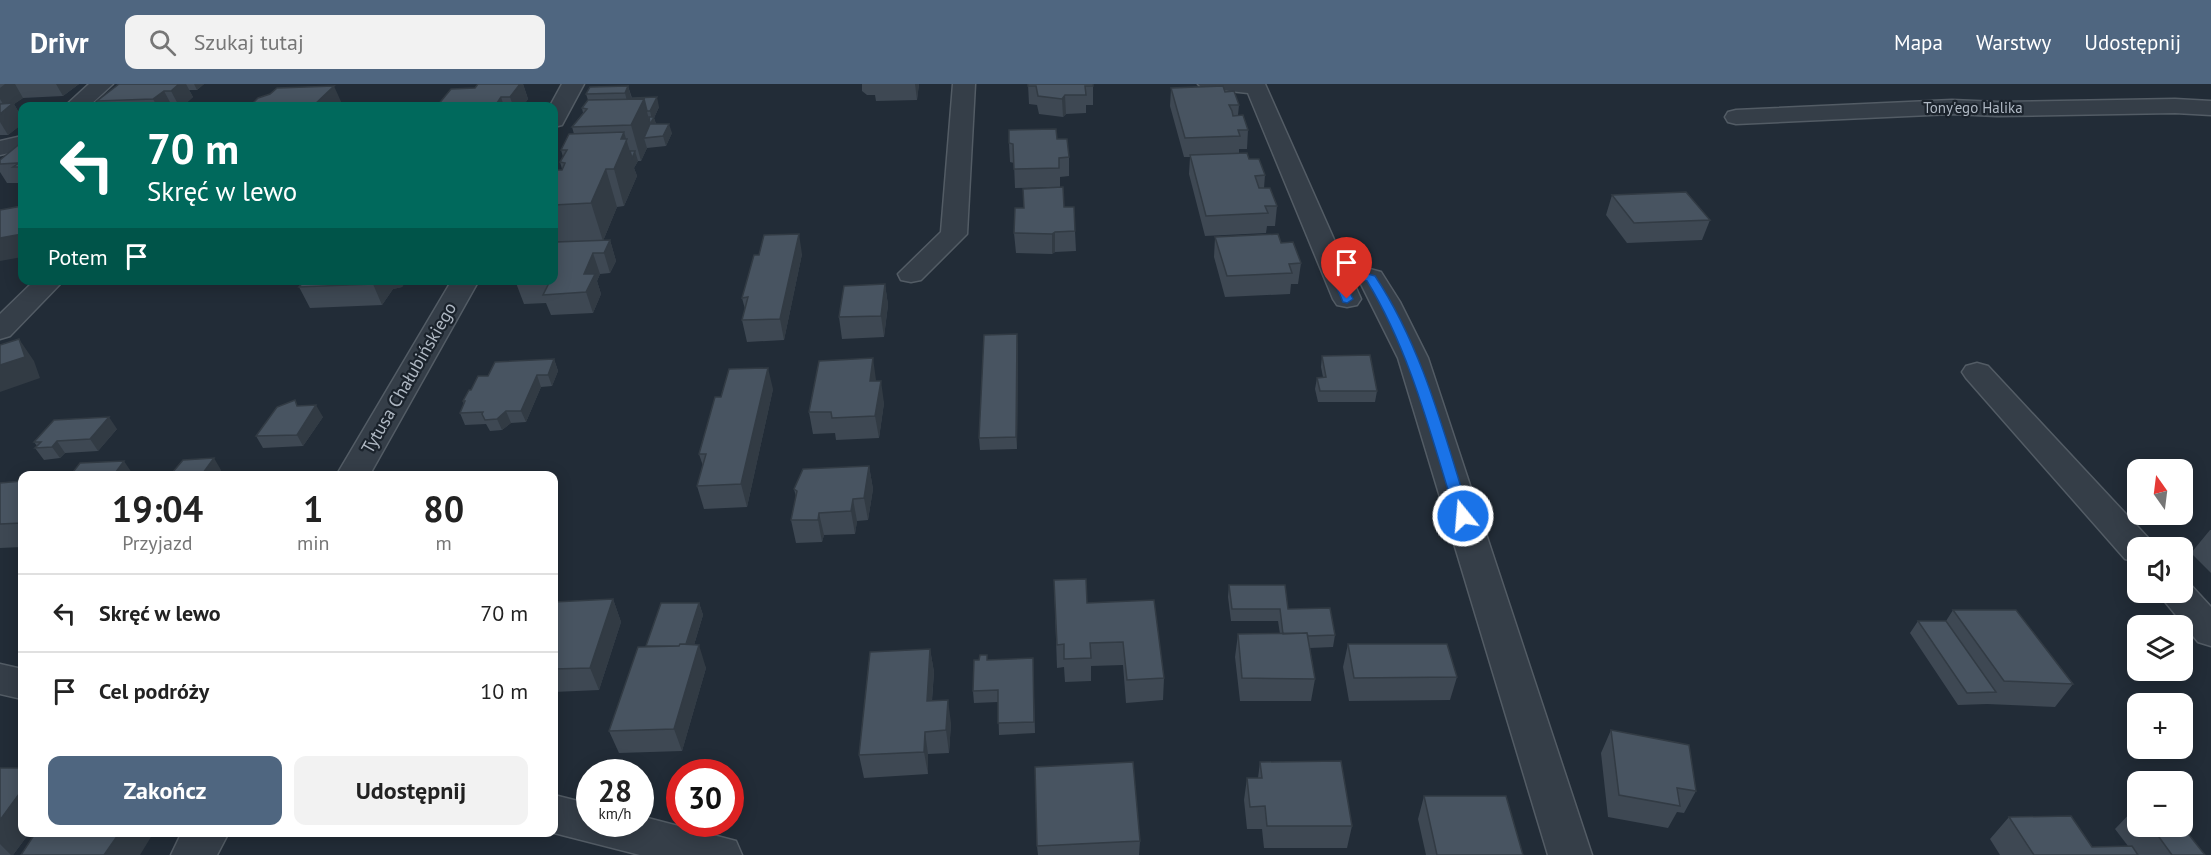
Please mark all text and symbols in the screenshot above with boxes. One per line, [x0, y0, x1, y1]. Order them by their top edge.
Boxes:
search box [125, 15, 545, 69]
text: Drivr [30, 24, 89, 61]
icon: search [146, 26, 179, 59]
text: Szukaj tutaj [194, 28, 304, 56]
text: Mapa [1894, 29, 1943, 56]
text: Warstwy [1976, 29, 2051, 56]
text: Udostępnij [2084, 29, 2181, 56]
street label: Tony'ego Halika [1923, 98, 2023, 117]
text: 70 m [147, 121, 239, 176]
icon: left [48, 126, 126, 204]
text: Skręć w lewo [147, 174, 297, 208]
pin [1321, 237, 1372, 299]
icon: arrive [120, 240, 153, 273]
text: Potem [48, 243, 108, 271]
icon: arrive [1330, 246, 1363, 279]
street label: Tytusa Chałubińskiego [356, 298, 461, 457]
north arrow [2127, 459, 2193, 525]
map controls [2127, 459, 2193, 837]
position arrow [1431, 484, 1495, 548]
text: 19:04 [112, 485, 203, 532]
text: 1 [303, 485, 323, 532]
text: 80 [423, 485, 464, 532]
text: Przyjazd [122, 530, 193, 556]
text: min [297, 530, 330, 556]
text: m [436, 530, 452, 556]
button: sound [2127, 537, 2193, 603]
icon: left [48, 597, 81, 630]
text: Skręć w lewo [99, 599, 220, 627]
text: 70 m [480, 599, 528, 627]
button: layers [2127, 615, 2193, 681]
icon: arrive [48, 675, 81, 708]
text: Cel podróży [99, 677, 209, 705]
text: 10 m [480, 677, 528, 705]
button: + [2127, 693, 2193, 759]
button: Zakończ [48, 756, 282, 825]
button: Udostępnij [294, 756, 528, 825]
speed limit sign: 30 [666, 759, 744, 837]
text: 28 [598, 771, 632, 810]
button: − [2127, 771, 2193, 837]
text: km/h [599, 804, 631, 823]

